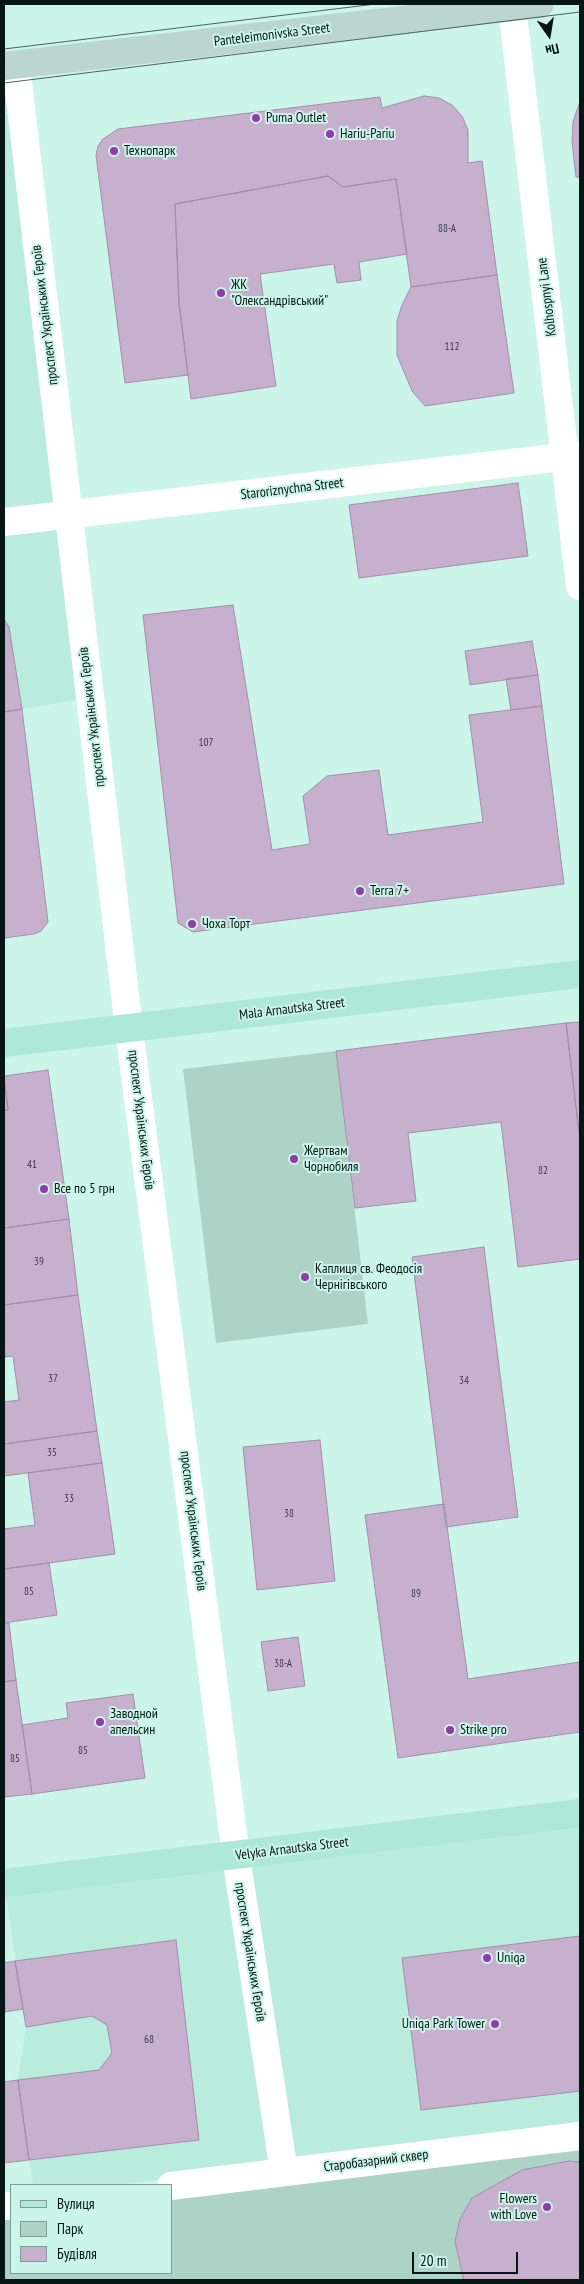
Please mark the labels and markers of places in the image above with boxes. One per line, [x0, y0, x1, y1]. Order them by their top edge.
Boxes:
place label: Puma Outlet [266, 110, 326, 126]
marker: Puma Outlet [250, 112, 262, 124]
place label: Hariu-Pariu [340, 126, 395, 142]
marker: Hariu-Pariu [324, 128, 336, 140]
place label: Технопарк [124, 143, 175, 159]
marker: Технопарк [108, 145, 120, 157]
place label: ЖК "Олександрівський" [231, 277, 328, 310]
marker: ЖК "Олександрівський" [215, 287, 227, 299]
place label: Terra 7+ [370, 883, 409, 899]
marker: Terra 7+ [354, 885, 366, 897]
place label: Чоха Торт [202, 916, 250, 932]
marker: Чоха Торт [186, 918, 198, 930]
place label: Жертвам Чорнобиля [304, 1143, 358, 1176]
marker: Жертвам Чорнобиля [288, 1153, 300, 1165]
place label: Все по 5 грн [54, 1181, 115, 1197]
marker: Все по 5 грн [38, 1183, 50, 1195]
place label: Каплиця св. Феодосія Чернігівського [315, 1261, 422, 1294]
marker: Каплиця св. Феодосія Чернігівського [299, 1271, 311, 1283]
place label: Заводной апельсин [110, 1706, 158, 1738]
marker: Заводной апельсин [94, 1716, 106, 1728]
place label: Strike pro [460, 1722, 507, 1738]
marker: Strike pro [444, 1724, 456, 1736]
place label: Uniqa [497, 1950, 525, 1966]
marker: Uniqa [481, 1952, 493, 1964]
place label: Uniqa Park Tower [402, 2016, 485, 2032]
marker: Uniqa Park Tower [489, 2018, 501, 2030]
place label: Flowers with Love [490, 2191, 537, 2224]
marker: Flowers with Love [541, 2201, 553, 2213]

